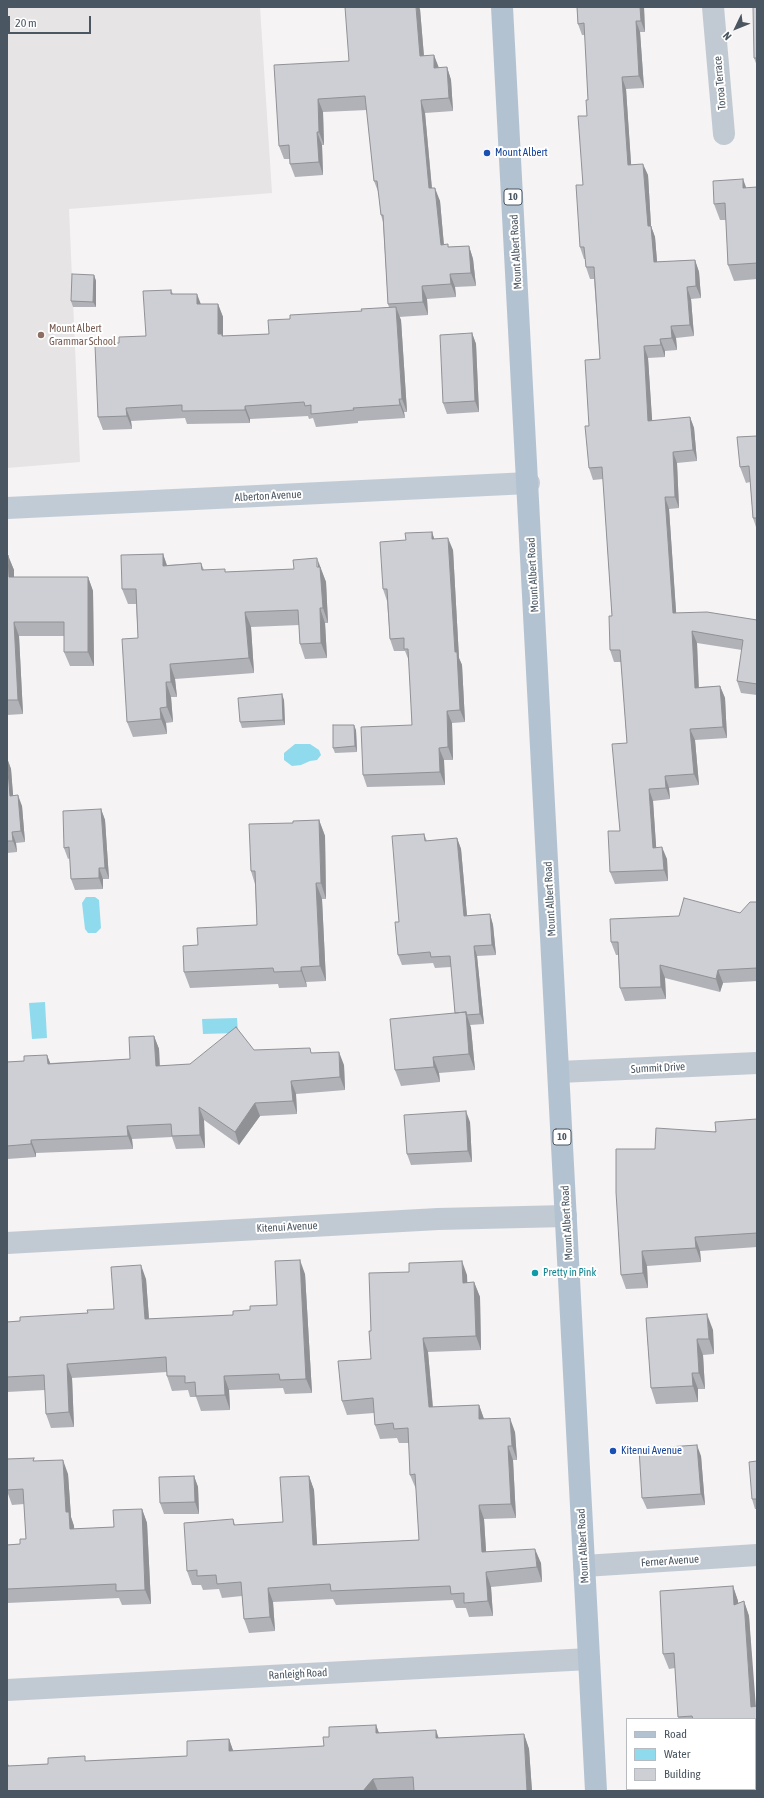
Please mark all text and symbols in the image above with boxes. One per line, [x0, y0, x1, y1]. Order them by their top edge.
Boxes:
scale bar [10, 8, 93, 34]
north arrow [716, 8, 756, 48]
text: 20 m [15, 16, 37, 30]
text: N [721, 30, 734, 43]
street label: Toroa Terrace [711, 56, 729, 110]
place label: Mount Albert [495, 146, 548, 160]
marker: Mount Albert [482, 148, 492, 158]
road number: 10 [504, 189, 522, 205]
street label: Mount Albert Road [507, 214, 525, 290]
place label: Mount Albert Grammar School [49, 322, 116, 348]
marker: Mount Albert Grammar School [36, 330, 46, 340]
street label: Alberton Avenue [234, 488, 302, 504]
street label: Mount Albert Road [524, 537, 542, 613]
street label: Mount Albert Road [541, 861, 559, 937]
street label: Summit Drive [631, 1060, 685, 1076]
road number: 10 [553, 1129, 571, 1145]
street label: Mount Albert Road [558, 1185, 576, 1261]
street label: Kitenui Avenue [256, 1219, 318, 1235]
place label: Pretty in Pink [543, 1266, 596, 1280]
marker: Pretty in Pink [530, 1268, 540, 1278]
place label: Kitenui Avenue [621, 1444, 682, 1458]
marker: Kitenui Avenue [608, 1446, 618, 1456]
street label: Mount Albert Road [574, 1508, 592, 1584]
street label: Ferner Avenue [641, 1552, 699, 1570]
street label: Ranleigh Road [268, 1666, 328, 1682]
legend [626, 1718, 756, 1790]
text: Road [664, 1727, 687, 1741]
text: Water [664, 1747, 690, 1761]
text: Building [664, 1767, 701, 1781]

